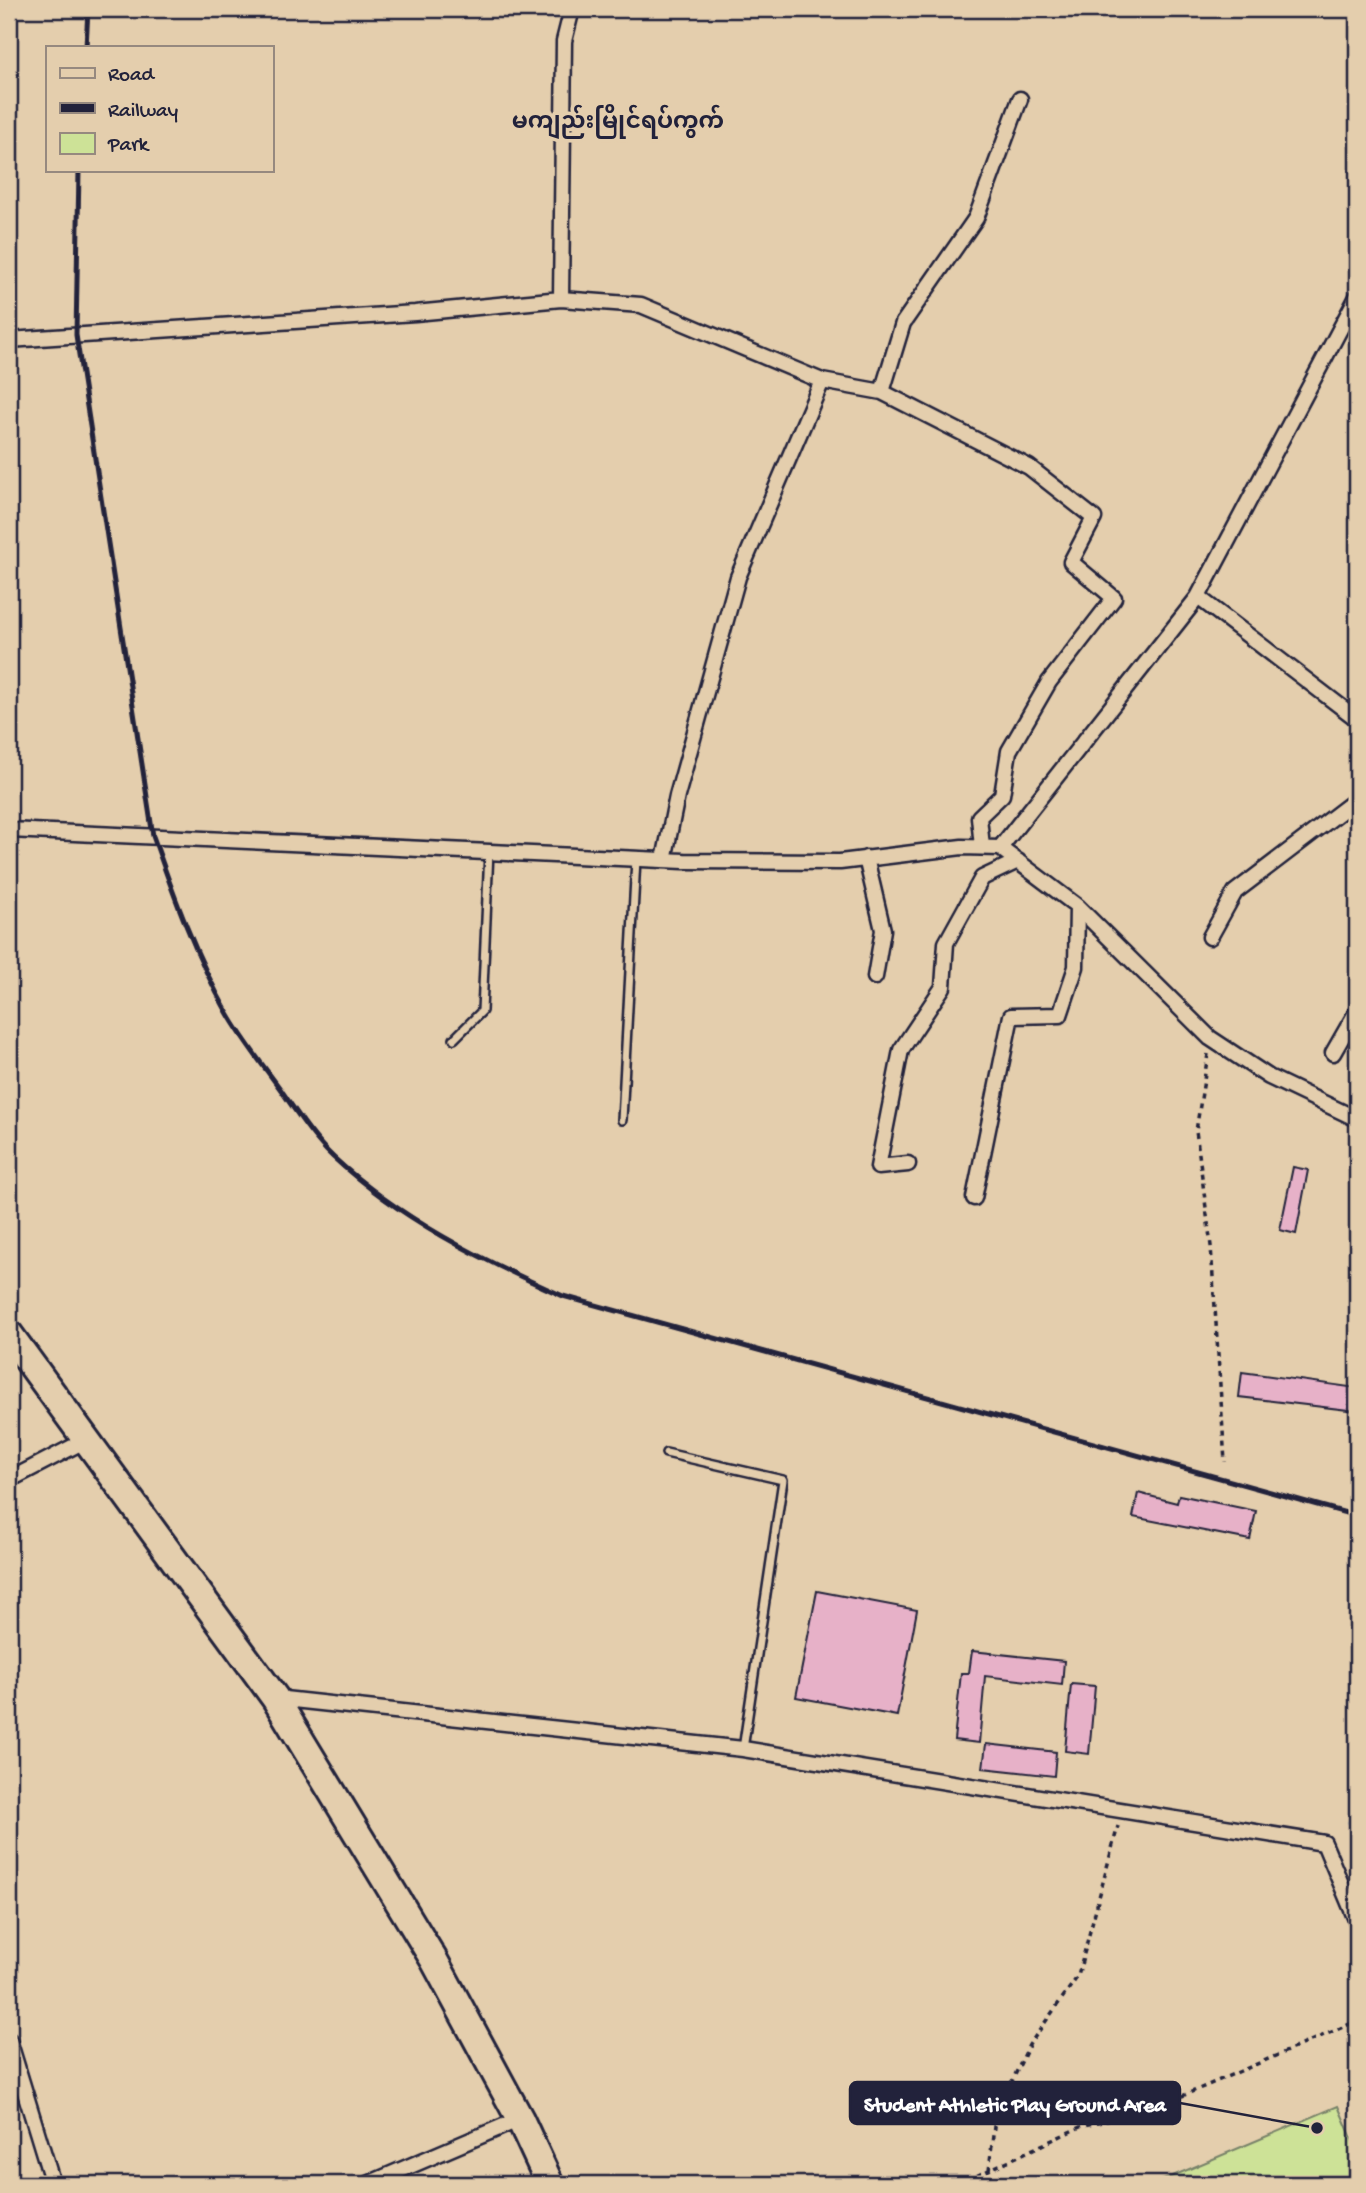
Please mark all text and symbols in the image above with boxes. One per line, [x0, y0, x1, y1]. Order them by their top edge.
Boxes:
legend [46, 46, 273, 172]
text: Road [108, 64, 156, 89]
text: Railway [108, 100, 178, 125]
district label: မကျည်းမြိုင်ရပ်ကွက် [512, 104, 724, 140]
text: Park [107, 134, 151, 159]
callout: Student Athletic Play Ground Area [850, 2082, 1180, 2124]
text: Student Athletic Play Ground Area [864, 2095, 1167, 2120]

